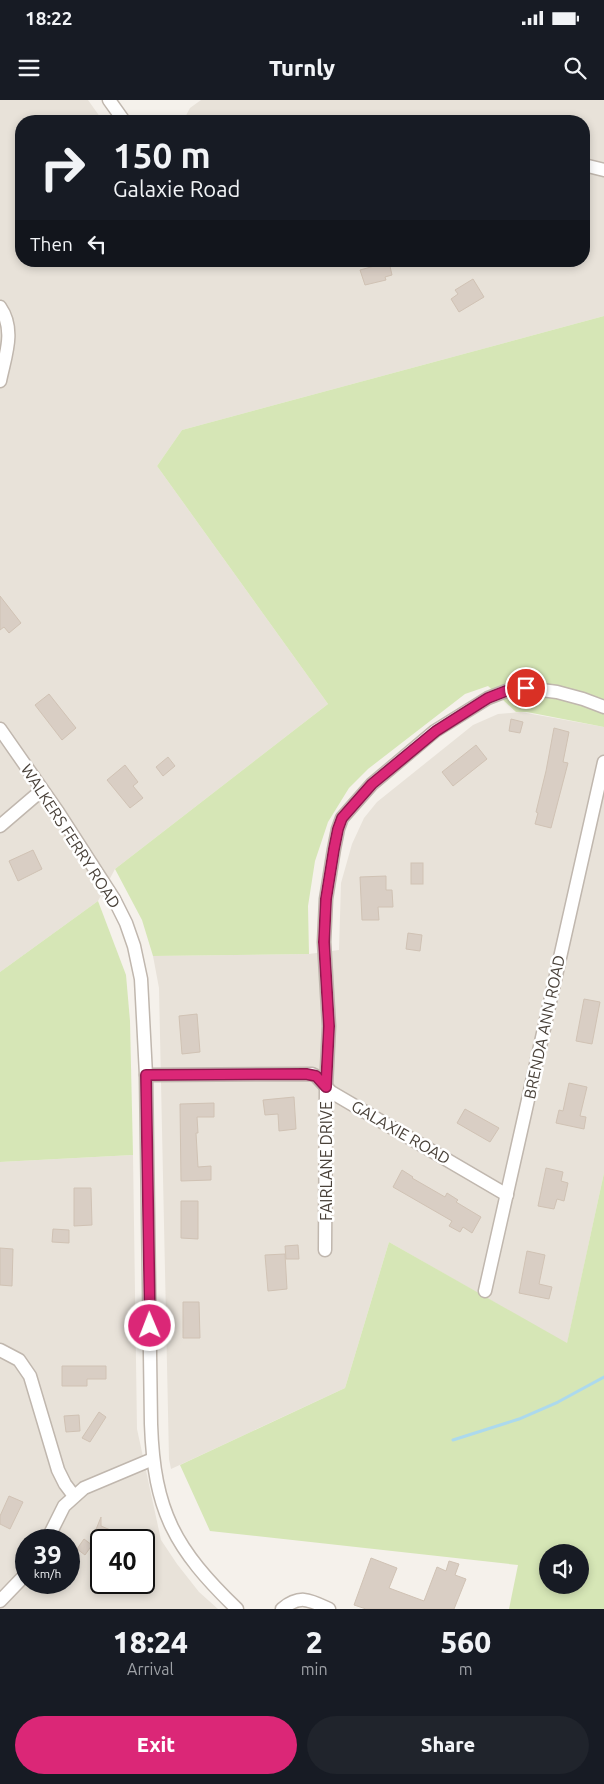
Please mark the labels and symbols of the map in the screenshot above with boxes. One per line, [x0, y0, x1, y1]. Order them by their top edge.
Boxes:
pin [505, 667, 547, 709]
street label: WALKERS FERRY ROAD [18, 761, 124, 911]
street label: BRENDA ANN ROAD [520, 953, 568, 1101]
street label: GALAXIE ROAD [348, 1096, 454, 1168]
street label: FAIRLANE DRIVE [317, 1101, 335, 1221]
position arrow [123, 1299, 175, 1351]
speed limit sign: 40 [90, 1529, 155, 1594]

